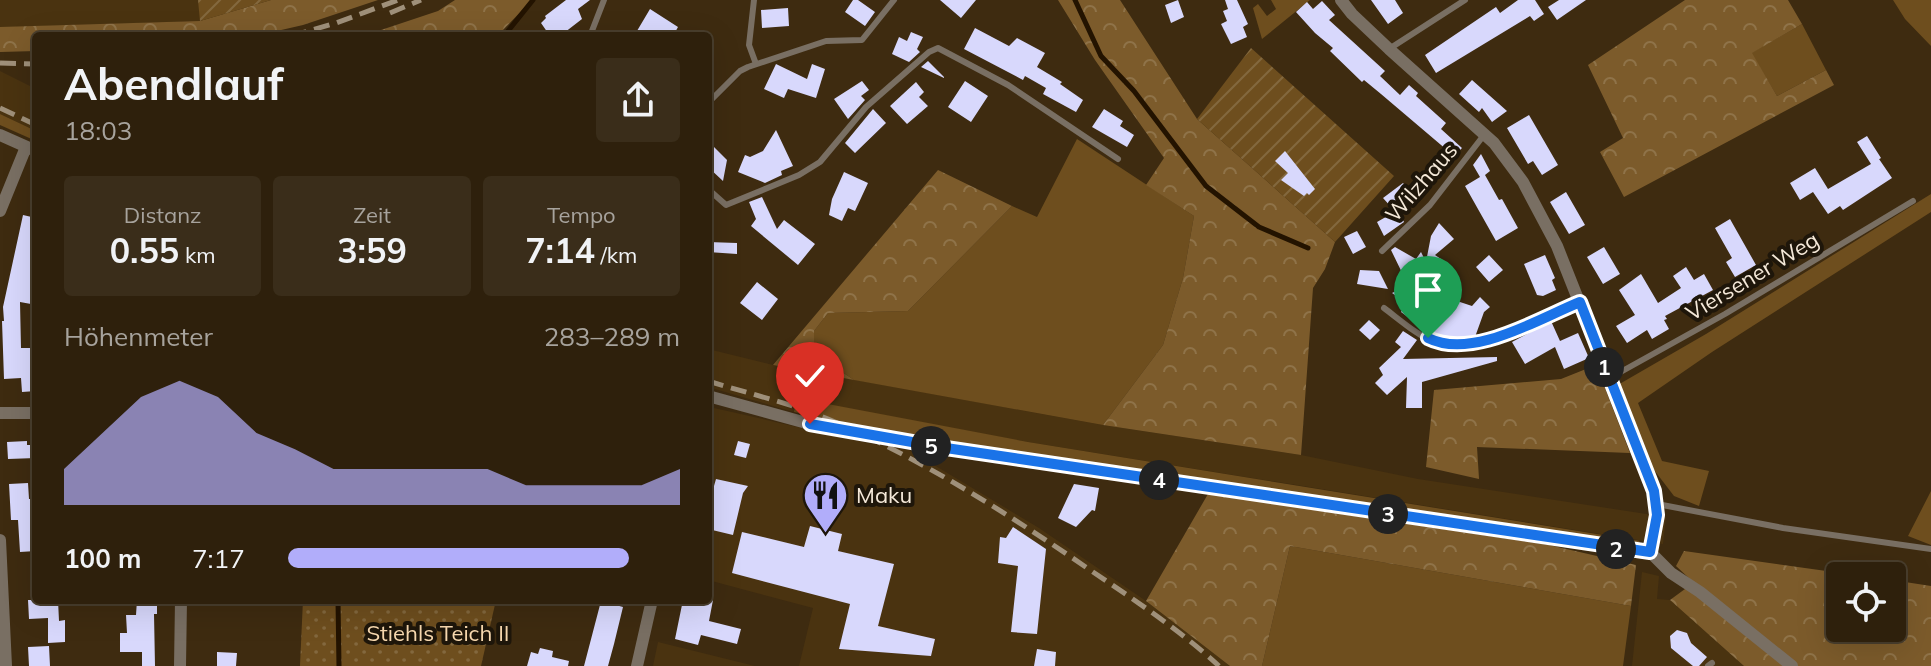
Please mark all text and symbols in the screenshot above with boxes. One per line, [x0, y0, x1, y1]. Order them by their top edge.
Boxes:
text: Abendlauf [64, 56, 283, 111]
button: share [596, 58, 680, 142]
text: 18:03 [64, 114, 132, 147]
street label: Wilzhaus [1379, 137, 1463, 227]
text: Distanz [124, 201, 202, 229]
text: Zeit [353, 201, 391, 229]
text: Tempo [547, 201, 616, 229]
street label: Viersener Weg [1680, 225, 1824, 327]
text: 0.55 [110, 229, 179, 272]
text: 3:59 [337, 229, 407, 272]
text: 7:14 [525, 229, 595, 272]
text: km [179, 241, 216, 269]
text: /km [595, 241, 637, 269]
pin [1394, 256, 1462, 338]
icon: arrive [1406, 268, 1450, 312]
text: Höhenmeter [64, 320, 213, 353]
text: 283–289 m [544, 320, 680, 353]
pin [776, 342, 844, 424]
pin: 1 [1584, 347, 1624, 387]
text: 1 [1597, 353, 1611, 381]
icon: check [788, 354, 832, 398]
pin: 5 [911, 426, 951, 466]
text: 5 [924, 432, 938, 460]
pin: 4 [1139, 460, 1179, 500]
text: 4 [1152, 466, 1166, 494]
restaurant icon: Maku [801, 471, 849, 534]
place label: Maku [856, 481, 912, 509]
pin: 3 [1368, 494, 1408, 534]
text: 3 [1381, 500, 1395, 528]
pin: 2 [1596, 529, 1636, 569]
text: 2 [1609, 535, 1623, 563]
text: 100 m [64, 542, 141, 575]
text: 7:17 [192, 542, 245, 575]
map controls [1826, 562, 1906, 642]
button: locate [1826, 562, 1906, 642]
park label: Stiehls Teich II [366, 619, 510, 647]

